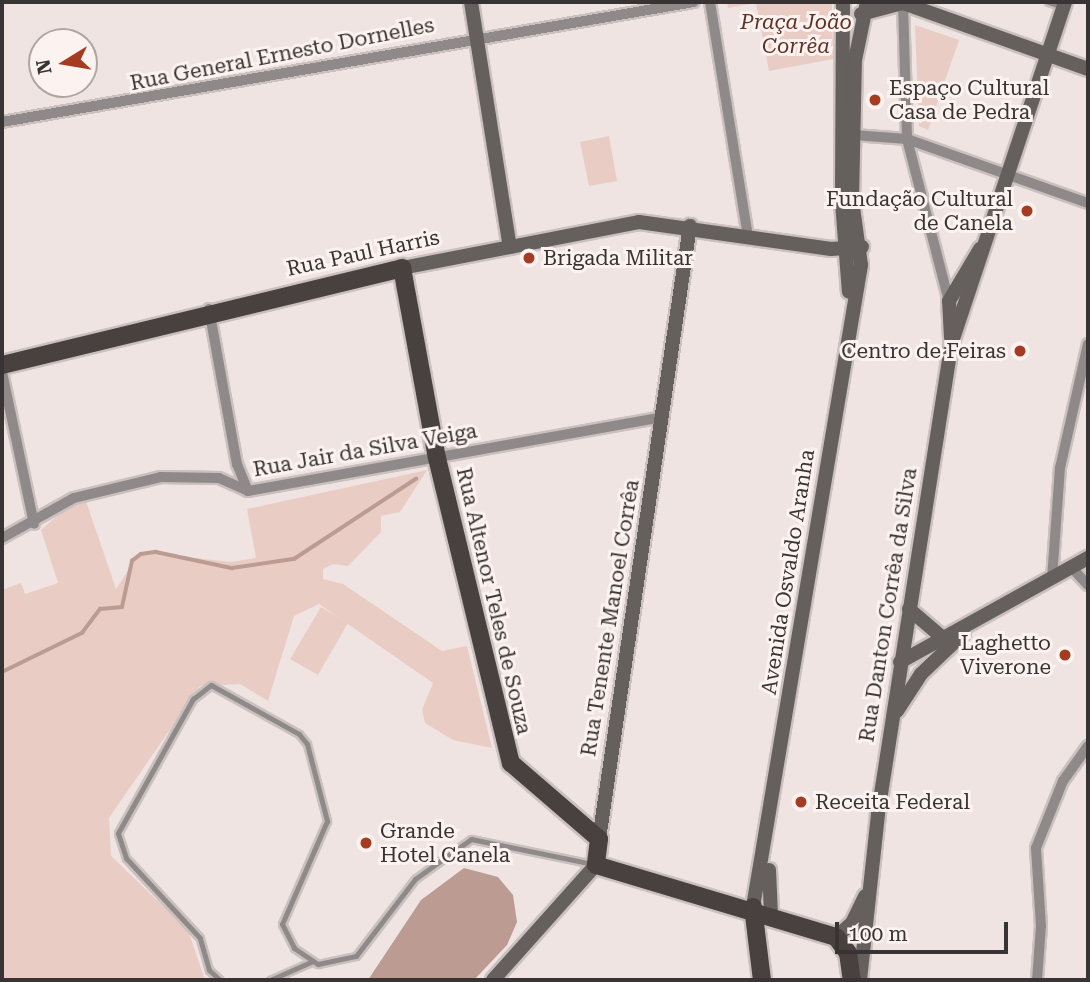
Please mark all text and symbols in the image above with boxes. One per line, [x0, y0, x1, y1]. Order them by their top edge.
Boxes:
park label: Praça João Corrêa [740, 9, 852, 59]
street label: Rua General Ernesto Dornelles [128, 12, 436, 96]
north arrow [28, 28, 98, 98]
text: N [31, 57, 57, 76]
place label: Espaço Cultural Casa de Pedra [889, 75, 1049, 125]
marker: Espaço Cultural Casa de Pedra [867, 92, 883, 108]
place label: Fundação Cultural de Canela [826, 186, 1013, 236]
marker: Fundação Cultural de Canela [1019, 203, 1035, 219]
street label: Rua Paul Harris [284, 224, 442, 282]
place label: Brigada Militar [543, 245, 693, 271]
marker: Brigada Militar [521, 250, 537, 266]
place label: Centro de Feiras [841, 338, 1006, 364]
marker: Centro de Feiras [1012, 343, 1028, 359]
street label: Rua Jair da Silva Veiga [251, 418, 479, 482]
street label: Avenida Osvaldo Aranha [756, 448, 820, 696]
street label: Rua Altenor Teles de Souza [451, 465, 537, 737]
street label: Rua Danton Corrêa da Silva [854, 466, 922, 744]
street label: Rua Tenente Manoel Corrêa [576, 478, 644, 758]
place label: Laghetto Viverone [960, 630, 1051, 680]
marker: Laghetto Viverone [1057, 647, 1073, 663]
place label: Receita Federal [815, 789, 970, 815]
marker: Receita Federal [793, 794, 809, 810]
place label: Grande Hotel Canela [380, 818, 510, 868]
marker: Grande Hotel Canela [358, 835, 374, 851]
scale bar [838, 908, 1011, 952]
text: 100 m [848, 922, 908, 946]

